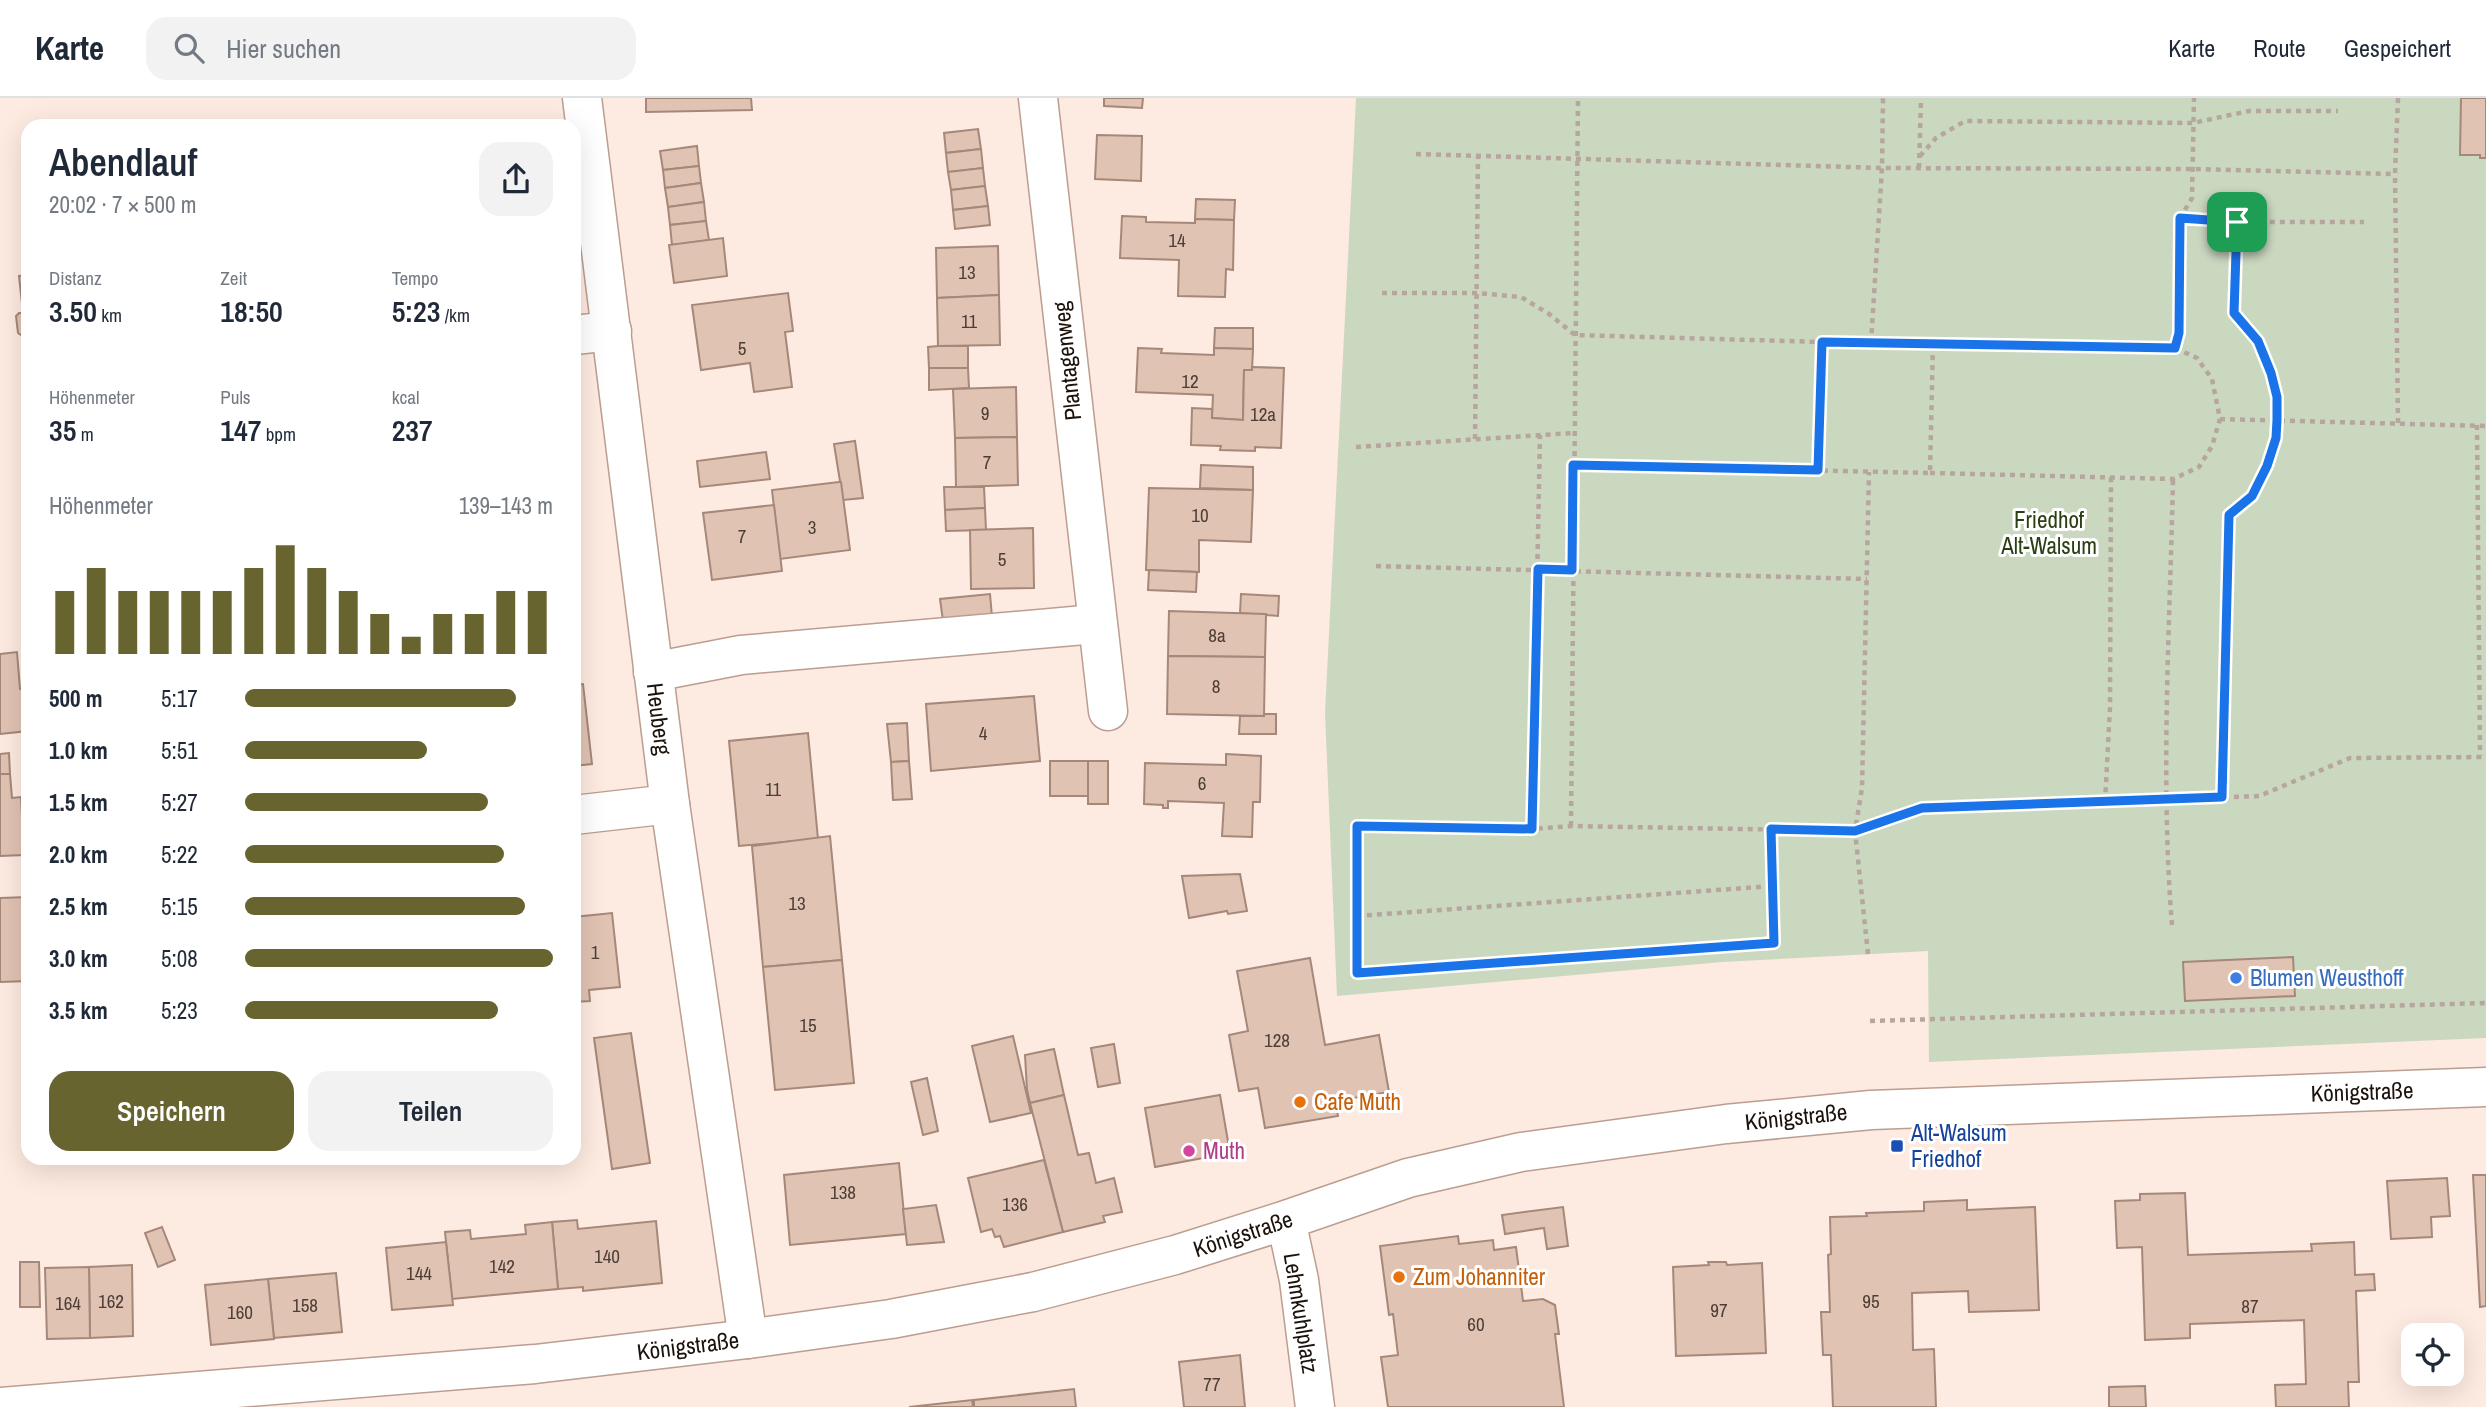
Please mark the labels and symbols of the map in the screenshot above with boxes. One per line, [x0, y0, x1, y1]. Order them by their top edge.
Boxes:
pin [2207, 192, 2267, 252]
house number: 14 [1168, 227, 1186, 253]
house number: 13 [958, 259, 976, 285]
street label: Plantagenweg [1045, 299, 1088, 422]
house number: 11 [961, 308, 977, 334]
house number: 5 [738, 335, 747, 361]
house number: 12 [1181, 368, 1199, 394]
house number: 9 [981, 400, 989, 426]
house number: 12a [1250, 401, 1276, 427]
house number: 7 [983, 449, 992, 475]
house number: 10 [1191, 502, 1209, 528]
park label: Friedhof Alt-Walsum [2000, 504, 2097, 561]
house number: 3 [808, 514, 816, 540]
house number: 7 [738, 523, 747, 549]
house number: 5 [998, 546, 1007, 572]
house number: 8a [1208, 622, 1226, 648]
house number: 8 [1212, 673, 1220, 699]
street label: Heuberg [640, 681, 679, 757]
house number: 4 [979, 720, 988, 746]
house number: 6 [1198, 770, 1206, 796]
house number: 11 [765, 776, 781, 802]
house number: 13 [788, 890, 806, 916]
house number: 1 [591, 939, 600, 965]
place label: Blumen Weusthoff [2250, 962, 2404, 993]
marker: Blumen Weusthoff [2228, 970, 2244, 986]
house number: 15 [799, 1012, 817, 1038]
house number: 128 [1264, 1027, 1290, 1053]
street label: Königstraße [2310, 1074, 2414, 1109]
place label: Cafe Muth [1314, 1086, 1401, 1117]
marker: Cafe Muth [1292, 1094, 1308, 1110]
street label: Königstraße [1743, 1096, 1849, 1137]
place label: Alt-Walsum Friedhof [1910, 1117, 2007, 1174]
place label: Muth [1203, 1135, 1245, 1166]
marker: Alt-Walsum Friedhof [1889, 1138, 1905, 1154]
marker: Muth [1181, 1143, 1197, 1159]
house number: 138 [830, 1179, 856, 1205]
house number: 136 [1002, 1191, 1028, 1217]
street label: Königstraße [1189, 1203, 1296, 1264]
house number: 140 [594, 1243, 620, 1269]
street label: Lehmkuhlplatz [1277, 1250, 1326, 1375]
house number: 142 [489, 1253, 515, 1279]
house number: 144 [406, 1260, 432, 1286]
place label: Zum Johanniter [1413, 1261, 1546, 1292]
marker: Zum Johanniter [1391, 1269, 1407, 1285]
house number: 162 [98, 1288, 124, 1314]
house number: 95 [1862, 1288, 1880, 1314]
house number: 164 [55, 1290, 81, 1316]
house number: 158 [292, 1292, 318, 1318]
house number: 87 [2241, 1293, 2259, 1319]
house number: 97 [1710, 1297, 1728, 1323]
house number: 160 [227, 1299, 253, 1325]
house number: 60 [1467, 1311, 1485, 1337]
street label: Königstraße [635, 1324, 741, 1367]
house number: 77 [1203, 1371, 1221, 1397]

